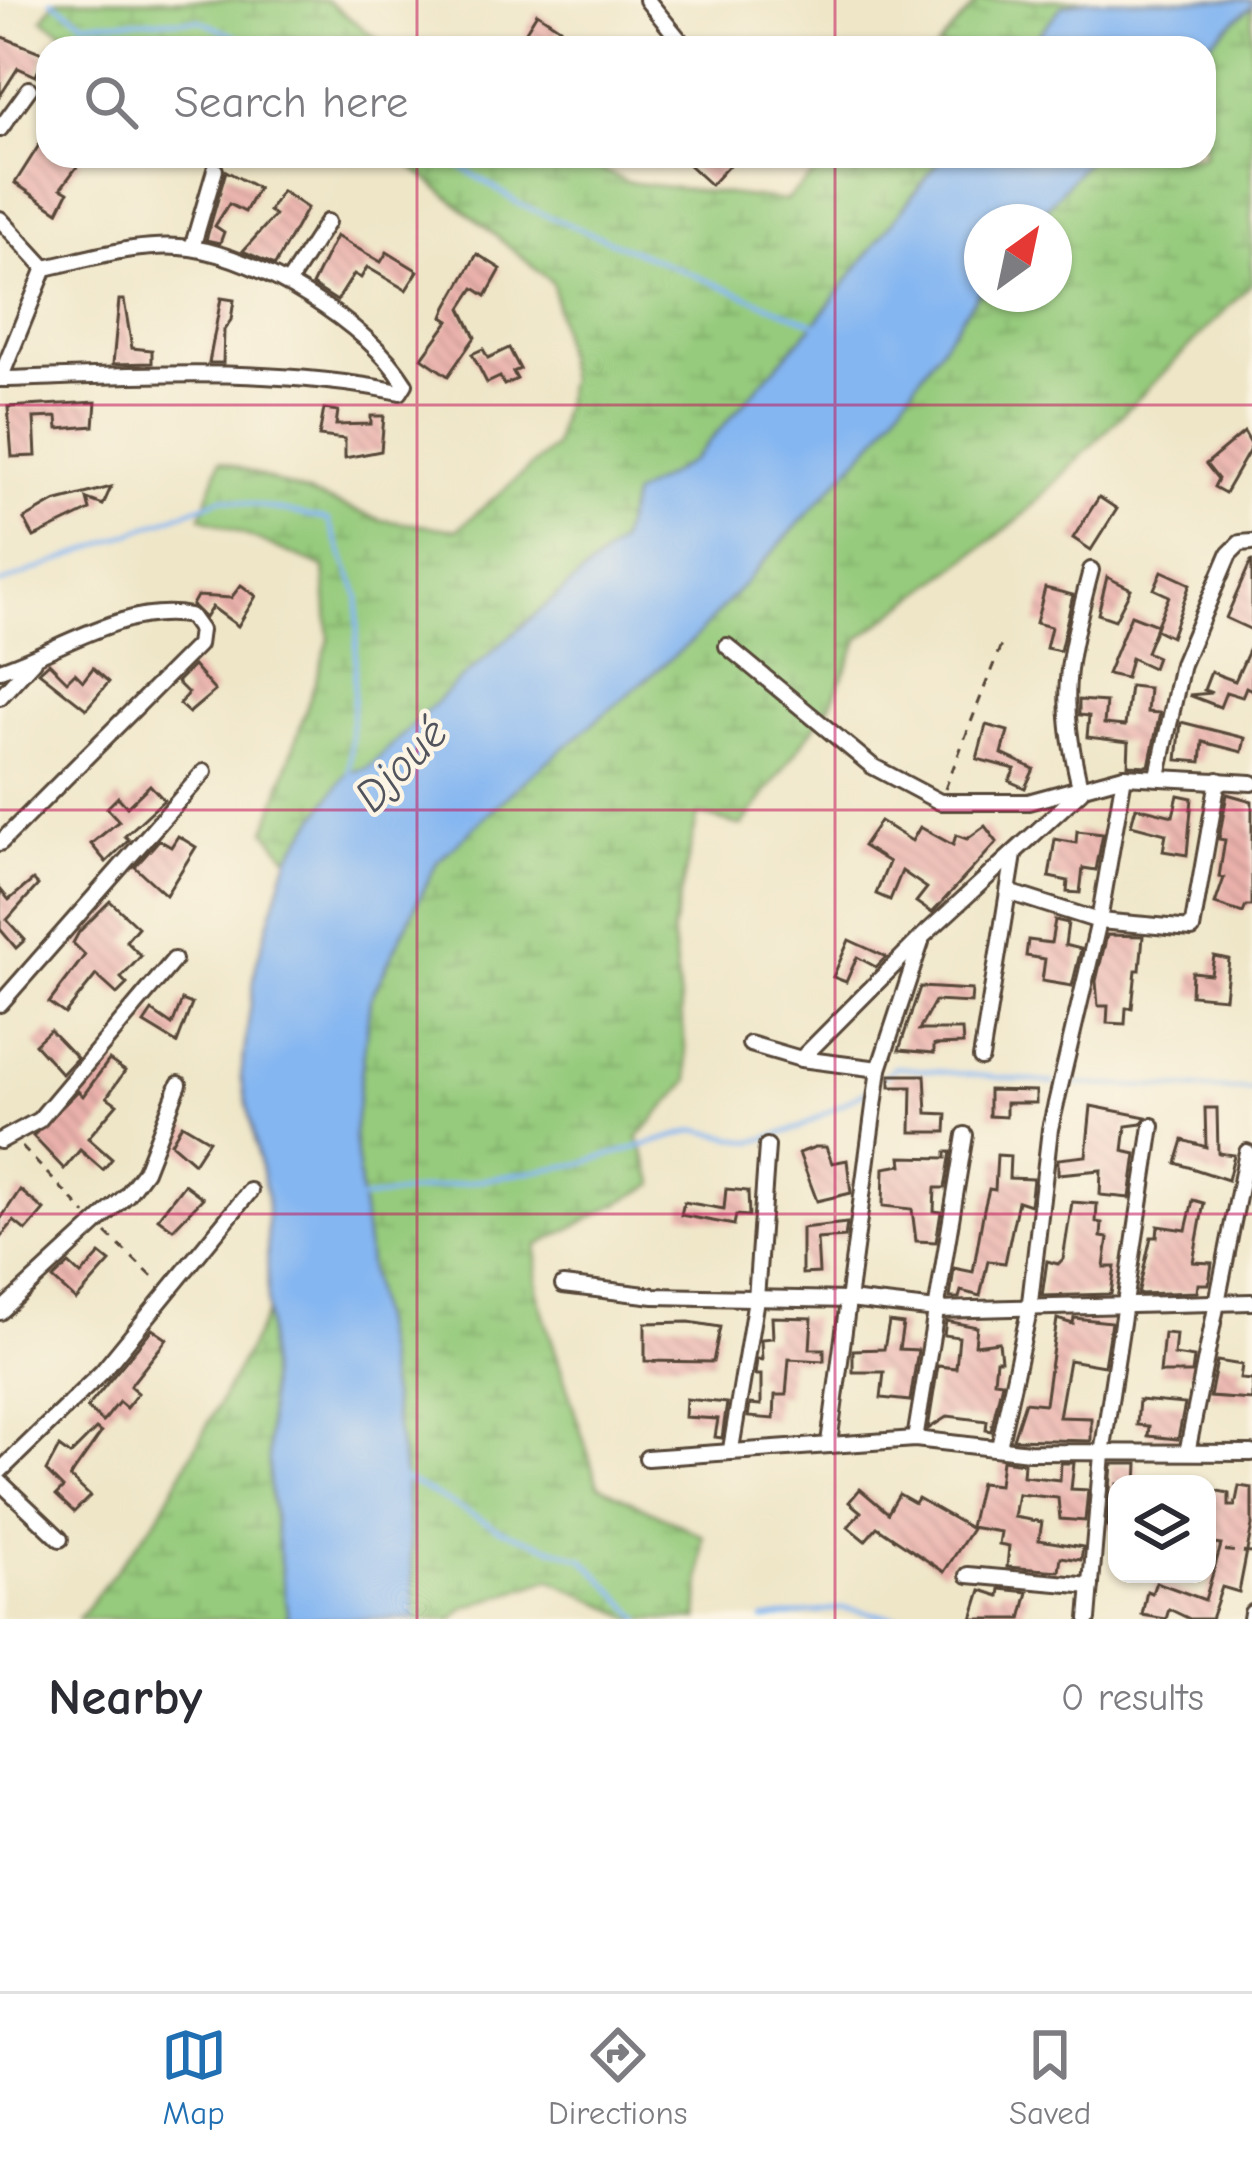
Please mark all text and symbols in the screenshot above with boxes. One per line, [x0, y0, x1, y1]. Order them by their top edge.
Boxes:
search box [36, 36, 1216, 168]
icon: search [78, 69, 144, 135]
text: Search here [174, 76, 408, 128]
north arrow [964, 204, 1072, 312]
water label: Djoué [344, 706, 458, 822]
map controls [1108, 1475, 1216, 1583]
button: layers [1108, 1475, 1216, 1583]
text: Nearby [48, 1668, 202, 1727]
text: 0 results [1061, 1675, 1204, 1720]
tab: Map [161, 2022, 227, 2132]
tab: Directions [548, 2022, 688, 2132]
tab: Saved [1009, 2022, 1091, 2132]

